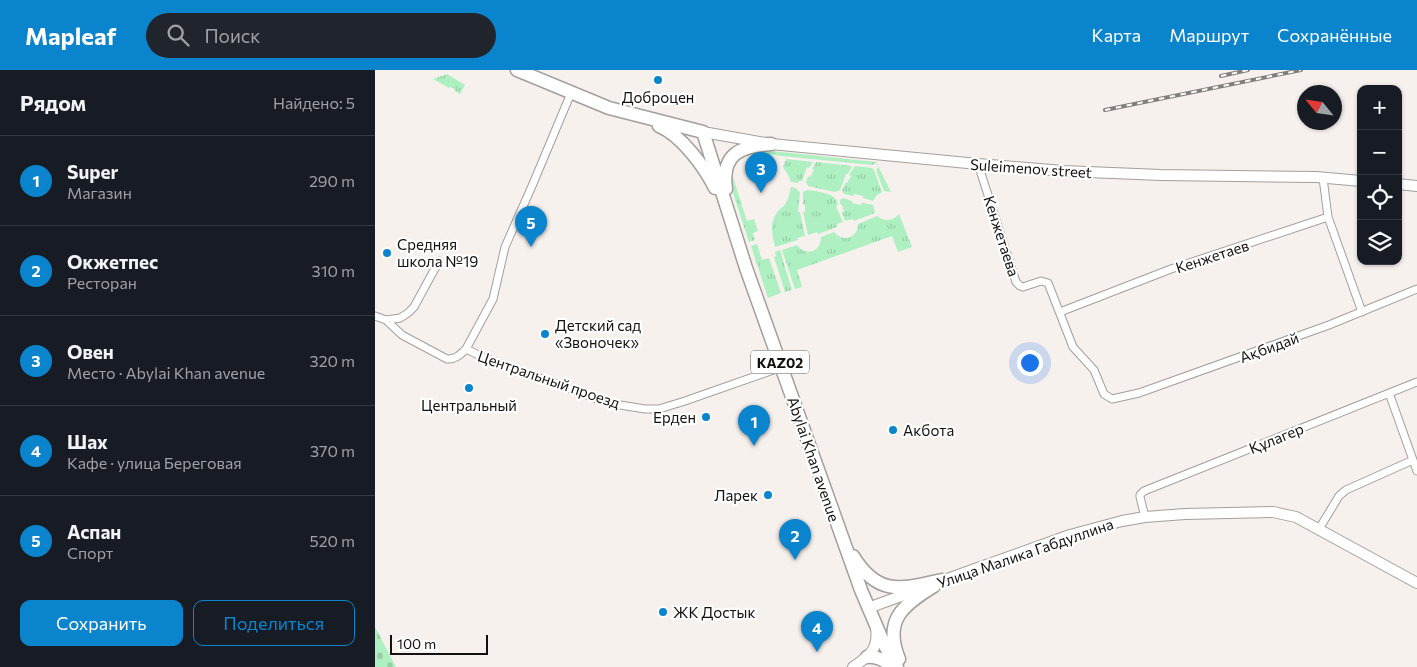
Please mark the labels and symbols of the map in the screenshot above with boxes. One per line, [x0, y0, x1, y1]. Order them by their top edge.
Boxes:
marker: Доброцен [652, 74, 664, 86]
north arrow [1297, 85, 1342, 130]
place label: Доброцен [622, 88, 694, 106]
pin: 3 [745, 152, 777, 193]
street label: Suleimenov street [969, 155, 1093, 181]
street label: Кенжетаева [980, 193, 1024, 279]
pin: 5 [515, 206, 547, 247]
place label: Средняя школа №19 [397, 235, 478, 270]
street label: Кенжетаев [1173, 236, 1251, 276]
marker: Средняя школа №19 [381, 247, 393, 259]
place label: Детский сад «Звоночек» [555, 316, 641, 351]
marker: Детский сад «Звоночек» [539, 328, 551, 340]
street label: Ақбидай [1237, 328, 1301, 366]
street label: Центральный проезд [476, 346, 623, 412]
road number: KАZ02 [751, 350, 809, 374]
your location [1017, 350, 1043, 376]
marker: Центральный [463, 382, 475, 394]
street label: Abylai Khan avenue [784, 394, 844, 524]
place label: Центральный [421, 396, 517, 414]
pin: 1 [738, 405, 770, 446]
place label: Ерден [653, 408, 696, 426]
marker: Ерден [700, 411, 712, 423]
street label: Құлагер [1246, 419, 1306, 457]
place label: Акбота [903, 421, 954, 439]
marker: Акбота [887, 424, 899, 436]
place label: Ларек [714, 486, 758, 504]
marker: Ларек [762, 489, 774, 501]
street label: Улица Малика Габдуллина [934, 514, 1116, 592]
pin: 2 [779, 519, 811, 560]
place label: ЖК Достык [673, 603, 756, 621]
marker: ЖК Достык [657, 606, 669, 618]
pin: 4 [801, 611, 833, 652]
scale bar [390, 632, 487, 655]

